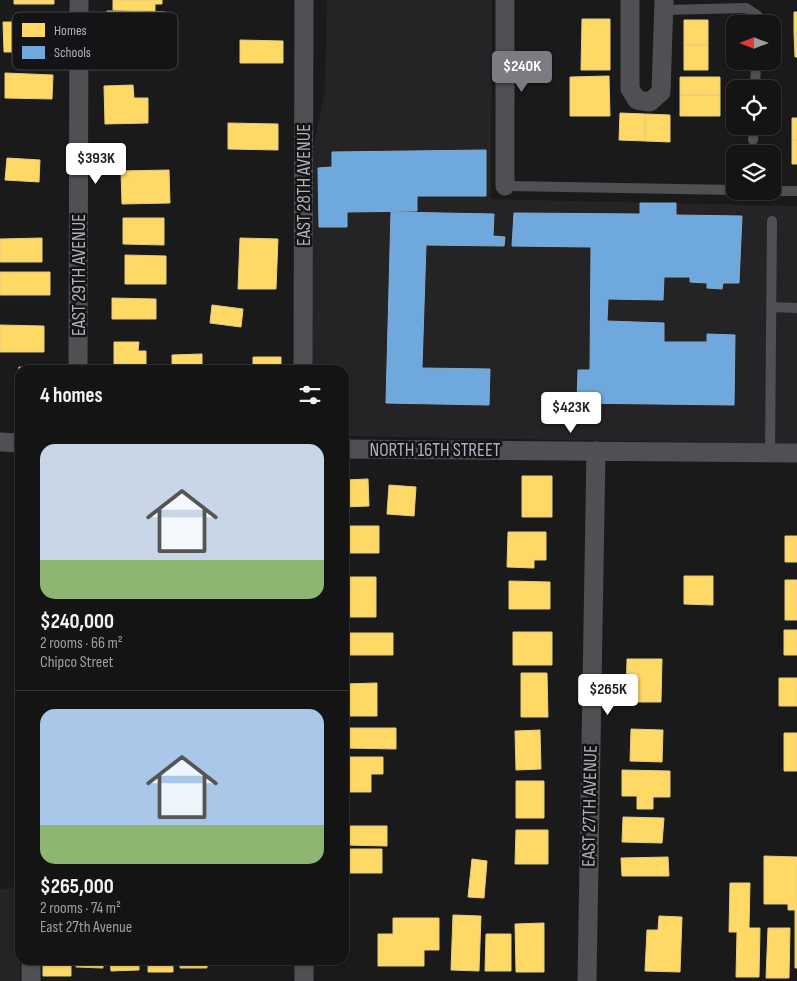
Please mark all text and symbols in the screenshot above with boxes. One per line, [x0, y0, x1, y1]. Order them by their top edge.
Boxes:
legend [12, 12, 178, 70]
north arrow [726, 15, 781, 70]
map controls [726, 15, 781, 200]
text: Homes [54, 22, 87, 39]
text: Schools [54, 44, 91, 61]
pin: $240K [487, 51, 557, 93]
text: $240K [503, 57, 541, 76]
button: locate [726, 80, 781, 135]
street label: EAST 28TH AVENUE [293, 124, 316, 246]
pin: $393K [61, 142, 131, 185]
button: layers [726, 145, 781, 200]
text: $393K [77, 149, 115, 168]
street label: EAST 29TH AVENUE [68, 214, 91, 336]
icon: filters [296, 381, 324, 409]
text: 4 homes [40, 383, 103, 408]
pin: $423K [536, 392, 606, 434]
text: $423K [552, 398, 590, 417]
street label: NORTH 16TH STREET [369, 439, 501, 462]
icon: home [137, 476, 227, 566]
text: $240,000 [40, 609, 114, 634]
text: 2 rooms · 66 m² [40, 634, 123, 653]
text: Chipco Street [40, 653, 114, 672]
pin: $265K [573, 674, 643, 716]
text: $265K [589, 680, 627, 699]
icon: home [137, 742, 227, 832]
street label: EAST 27TH AVENUE [577, 745, 603, 867]
text: $265,000 [40, 874, 114, 899]
text: 2 rooms · 74 m² [40, 899, 121, 918]
text: East 27th Avenue [40, 918, 132, 937]

